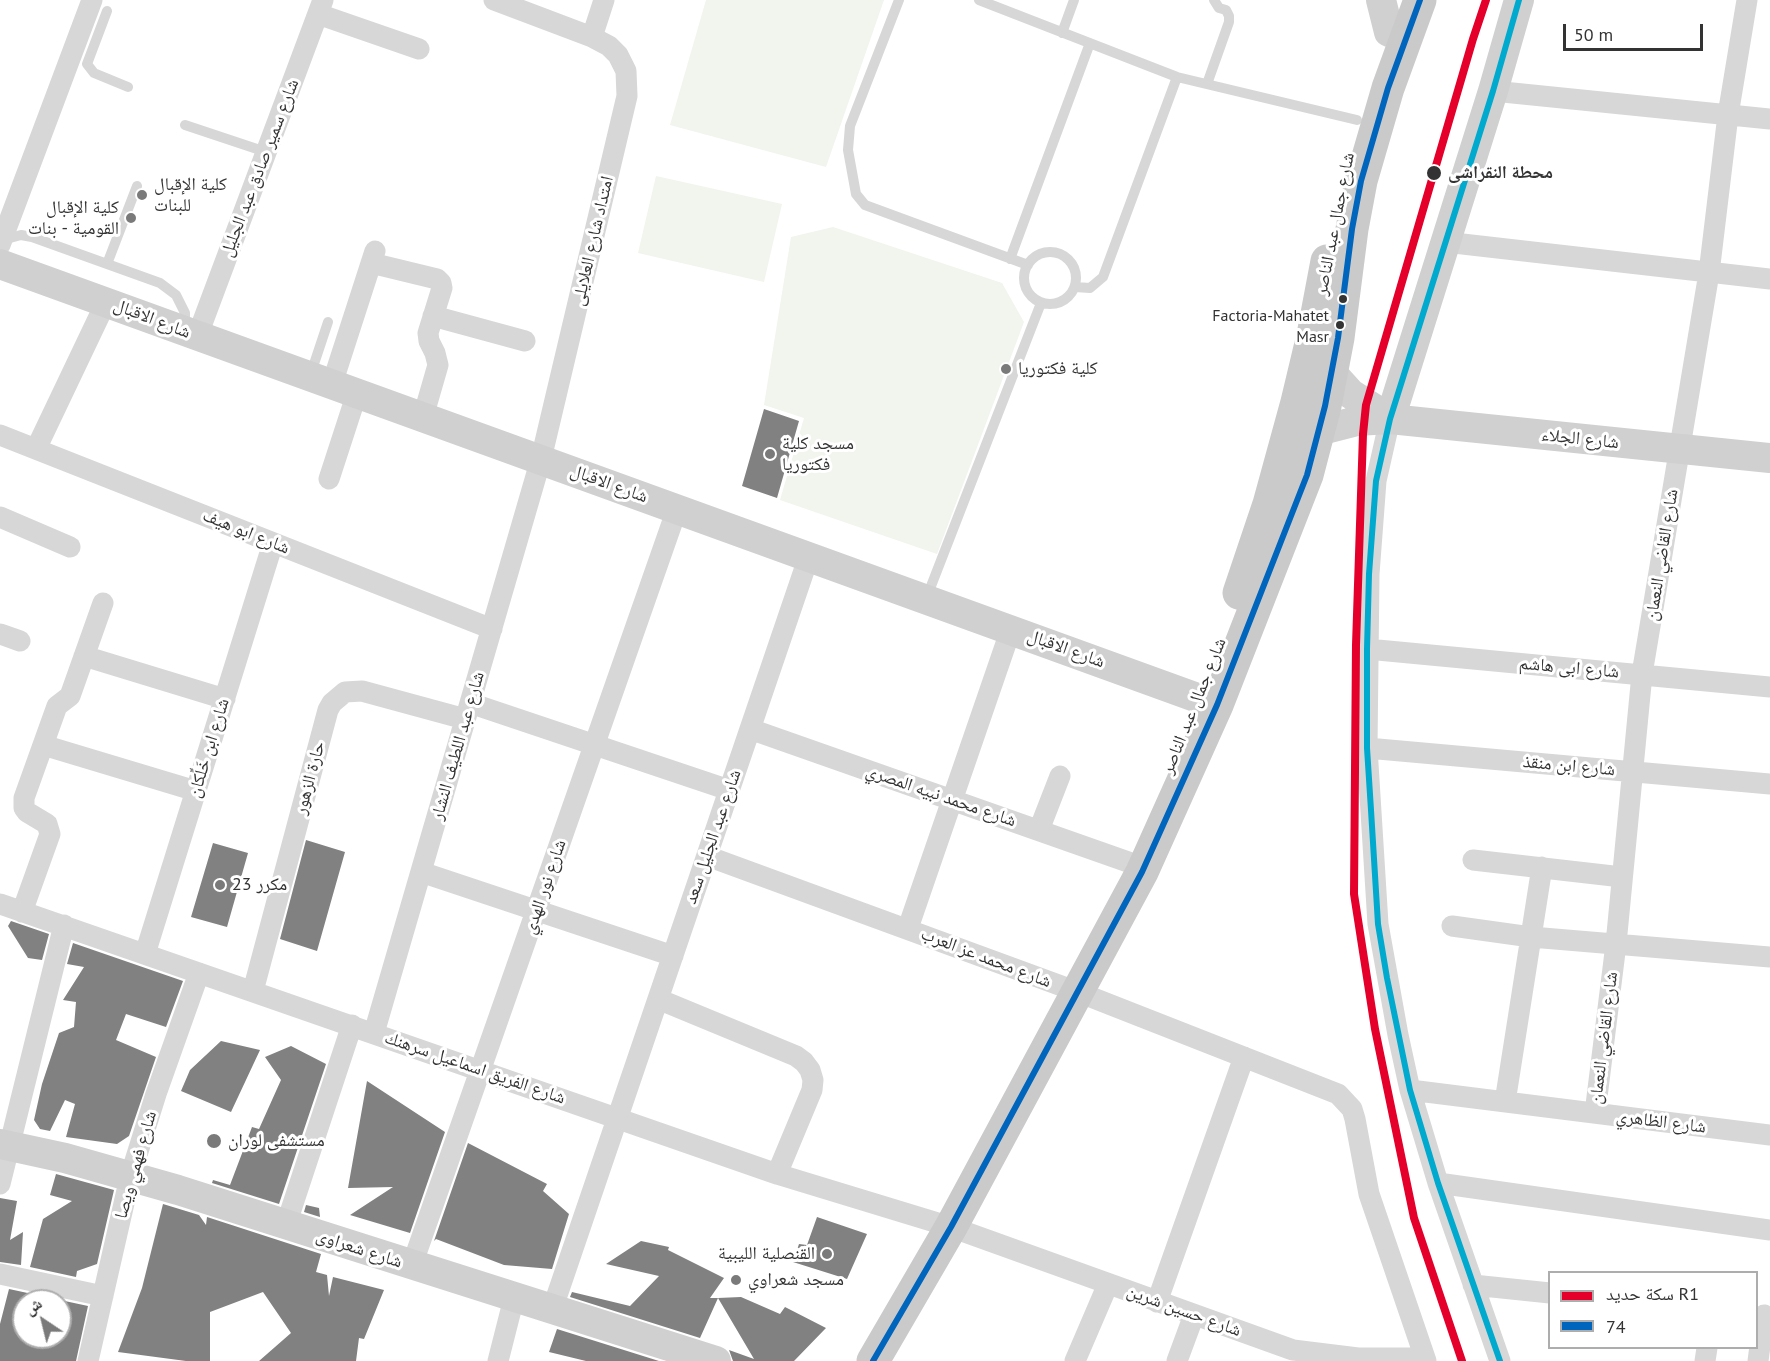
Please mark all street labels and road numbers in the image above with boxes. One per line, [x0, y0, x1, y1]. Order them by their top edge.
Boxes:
street label: شارع سمير صادق عبد الجليل [216, 76, 304, 260]
street label: شارع جمال عبد الناصر [1311, 151, 1359, 297]
street label: امتداد شارع العلايلى [568, 174, 618, 308]
street label: شارع الاقبال [110, 294, 194, 344]
street label: شارع الجلاء [1540, 424, 1620, 454]
street label: شارع الاقبال [567, 460, 651, 508]
street label: شارع القاضي النعمان [1641, 487, 1683, 623]
street label: شارع ابو هيف [199, 505, 293, 559]
street label: شارع الاقبال [1024, 625, 1108, 673]
street label: شارع جمال عبد الناصر [1157, 635, 1231, 777]
street label: شارع ابى هاشم [1518, 653, 1620, 683]
street label: شارع عبد اللطيف النشار [426, 669, 490, 823]
street label: شارع ابن خَلِّكان [184, 696, 234, 800]
street label: حارة الزهور [290, 739, 330, 817]
street label: شارع ابن منقذ [1522, 751, 1616, 781]
street label: شارع محمد نبيه المصري [863, 760, 1019, 832]
street label: شارع عبد الجليل سعد [680, 767, 746, 907]
street label: شارع نور الهدي [519, 837, 571, 937]
street label: شارع محمد عز العرب [918, 923, 1054, 993]
street label: شارع القاضي النعمان [1585, 971, 1623, 1105]
street label: شارع الفريق اسماعيل سرهنك [382, 1027, 568, 1109]
street label: شارع الظاهري [1615, 1106, 1707, 1138]
street label: شارع فهمي ويصا [110, 1109, 162, 1221]
street label: شارع شعراوى [313, 1225, 405, 1273]
street label: شارع حسين شرين [1124, 1280, 1244, 1342]

